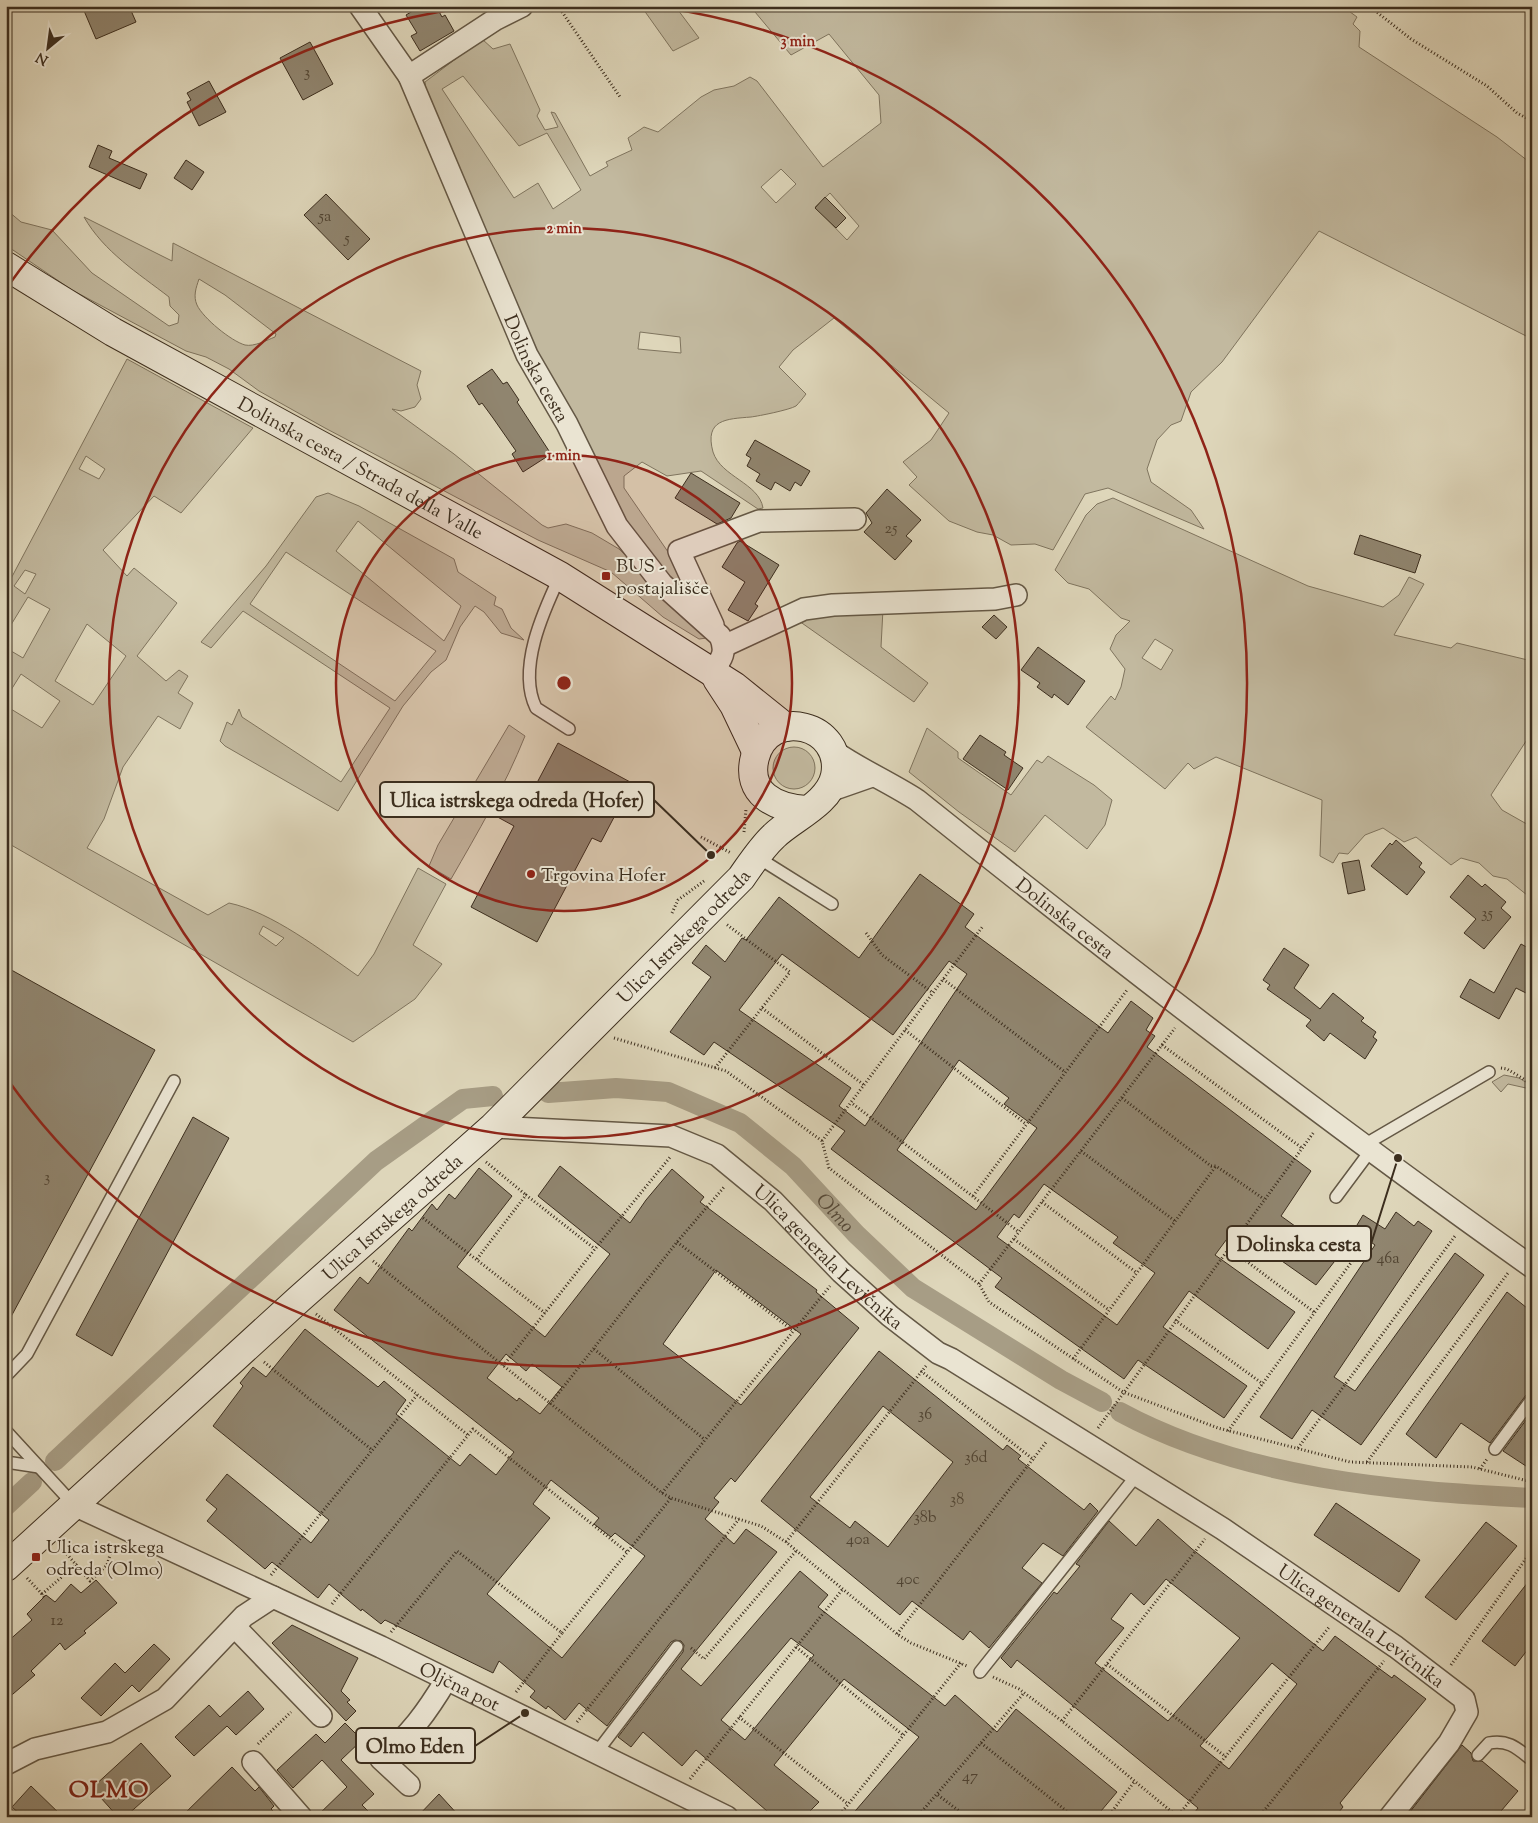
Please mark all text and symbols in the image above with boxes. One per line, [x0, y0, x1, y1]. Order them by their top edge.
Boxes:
north arrow [22, 22, 72, 72]
text: 3 min [781, 32, 816, 53]
text: N [33, 46, 52, 69]
house number: 3 [304, 62, 310, 85]
house number: 5a [318, 206, 332, 229]
text: 2 min [546, 219, 582, 240]
house number: 5 [343, 228, 350, 251]
street label: Dolinska cesta [495, 311, 574, 428]
street label: Dolinska cesta / Strada della Valle [232, 391, 487, 548]
text: 1 min [547, 446, 581, 467]
house number: 25 [885, 518, 898, 541]
place label: BUS - postajališče [616, 554, 709, 603]
marker: BUS - postajališče [600, 570, 612, 582]
centre of rings [555, 674, 573, 692]
callout: Ulica istrskega odreda (Hofer) [380, 782, 654, 817]
text: Ulica istrskega odreda (Hofer) [390, 788, 644, 817]
place label: Trgovina Hofer [541, 863, 666, 890]
street label: Ulica Istrskega odreda [612, 865, 759, 1011]
marker: Trgovina Hofer [525, 868, 537, 880]
street label: Dolinska cesta [1009, 872, 1119, 967]
house number: 35 [1481, 903, 1493, 926]
street label: Ulica Istrskega odreda [317, 1149, 470, 1288]
house number: 3 [44, 1167, 50, 1190]
street label: Ulica generala Levičnika [747, 1179, 908, 1337]
water label: Olmo [808, 1187, 860, 1240]
callout: Dolinska cesta [1227, 1226, 1371, 1261]
text: Dolinska cesta [1237, 1232, 1362, 1261]
house number: 46a [1376, 1248, 1400, 1271]
house number: 36 [918, 1404, 932, 1427]
house number: 36d [964, 1447, 988, 1470]
house number: 38 [950, 1489, 964, 1512]
house number: 38b [913, 1507, 937, 1530]
house number: 40a [846, 1529, 871, 1552]
place label: Ulica istrskega odreda (Olmo) [46, 1535, 165, 1584]
marker: Ulica istrskega odreda (Olmo) [30, 1551, 42, 1563]
street label: Ulica generala Levičnika [1271, 1559, 1450, 1696]
house number: 40c [896, 1569, 920, 1592]
house number: 12 [51, 1610, 64, 1633]
street label: Oljčna pot [414, 1657, 504, 1719]
callout: Olmo Eden [356, 1728, 475, 1763]
text: Olmo Eden [366, 1734, 464, 1763]
house number: 47 [962, 1766, 978, 1789]
district label: OLMO [68, 1774, 150, 1808]

